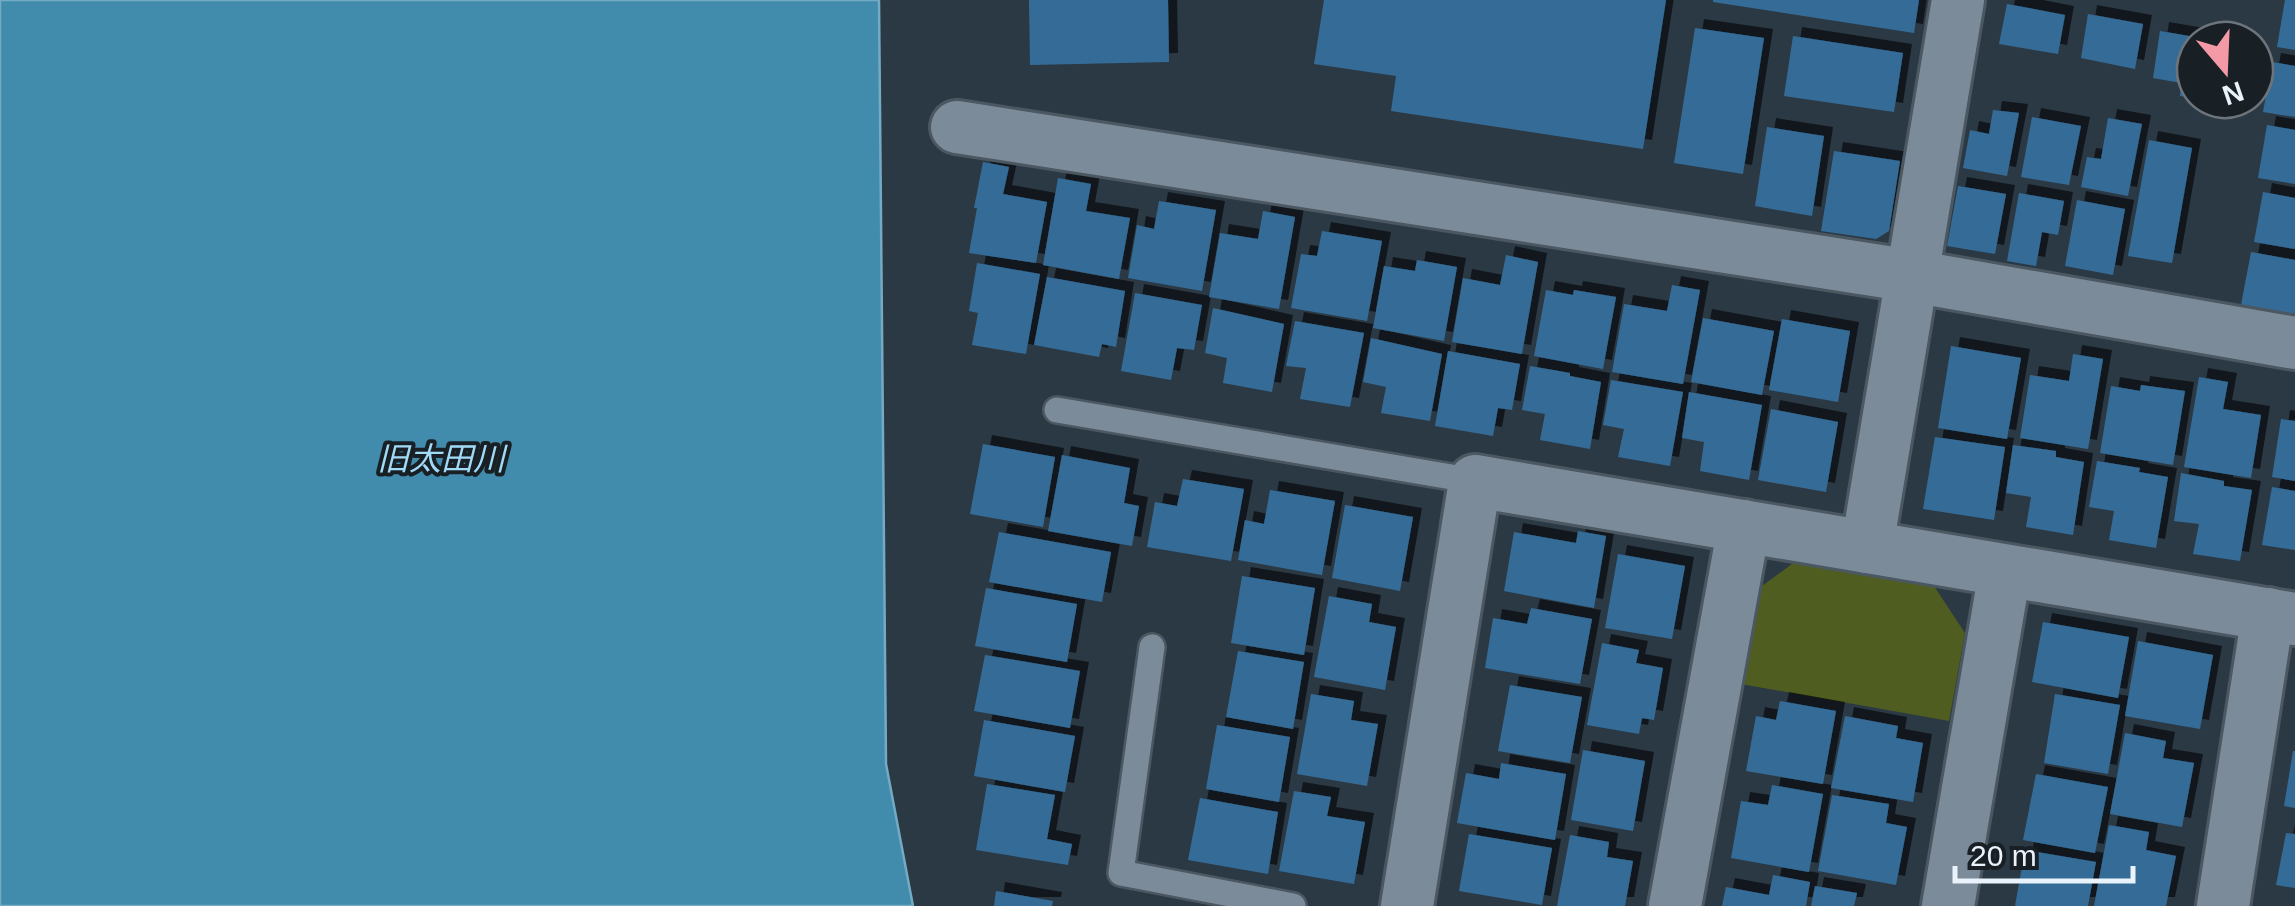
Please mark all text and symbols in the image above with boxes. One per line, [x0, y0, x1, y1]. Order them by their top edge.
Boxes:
north arrow [2175, 20, 2275, 120]
text: N [2218, 75, 2248, 111]
water label: 旧太田川 [377, 441, 508, 477]
scale bar [1955, 821, 2132, 883]
text: 20 m [1970, 839, 2037, 872]

